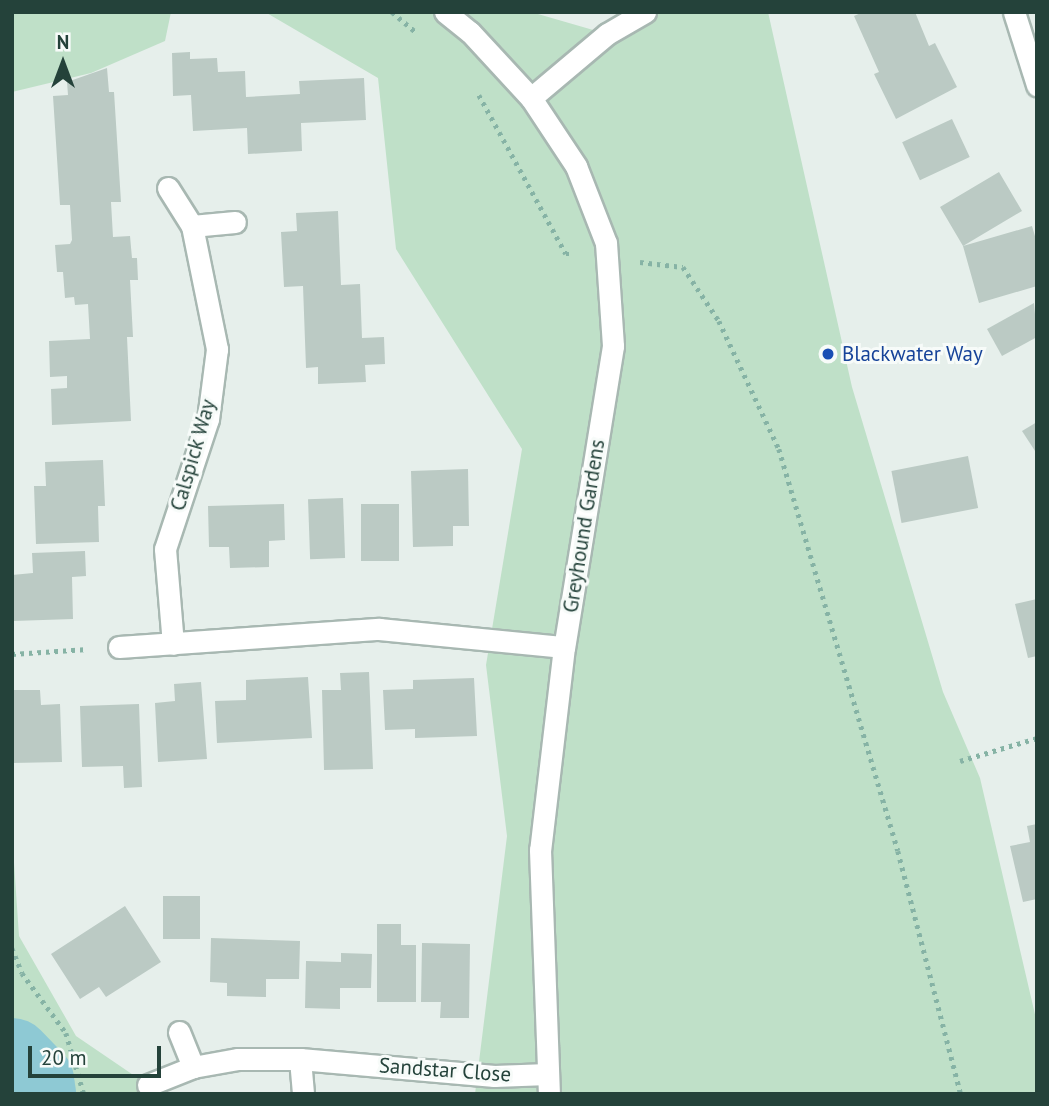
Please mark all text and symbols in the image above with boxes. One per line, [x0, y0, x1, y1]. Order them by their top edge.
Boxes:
north arrow [28, 28, 98, 98]
text: N [57, 30, 69, 54]
place label: Blackwater Way [842, 341, 983, 367]
marker: Blackwater Way [820, 346, 836, 362]
street label: Calspick Way [165, 396, 221, 514]
street label: Greyhound Gardens [558, 438, 610, 614]
scale bar [32, 1032, 164, 1076]
text: 20 m [41, 1044, 87, 1071]
street label: Sandstar Close [378, 1053, 512, 1087]

